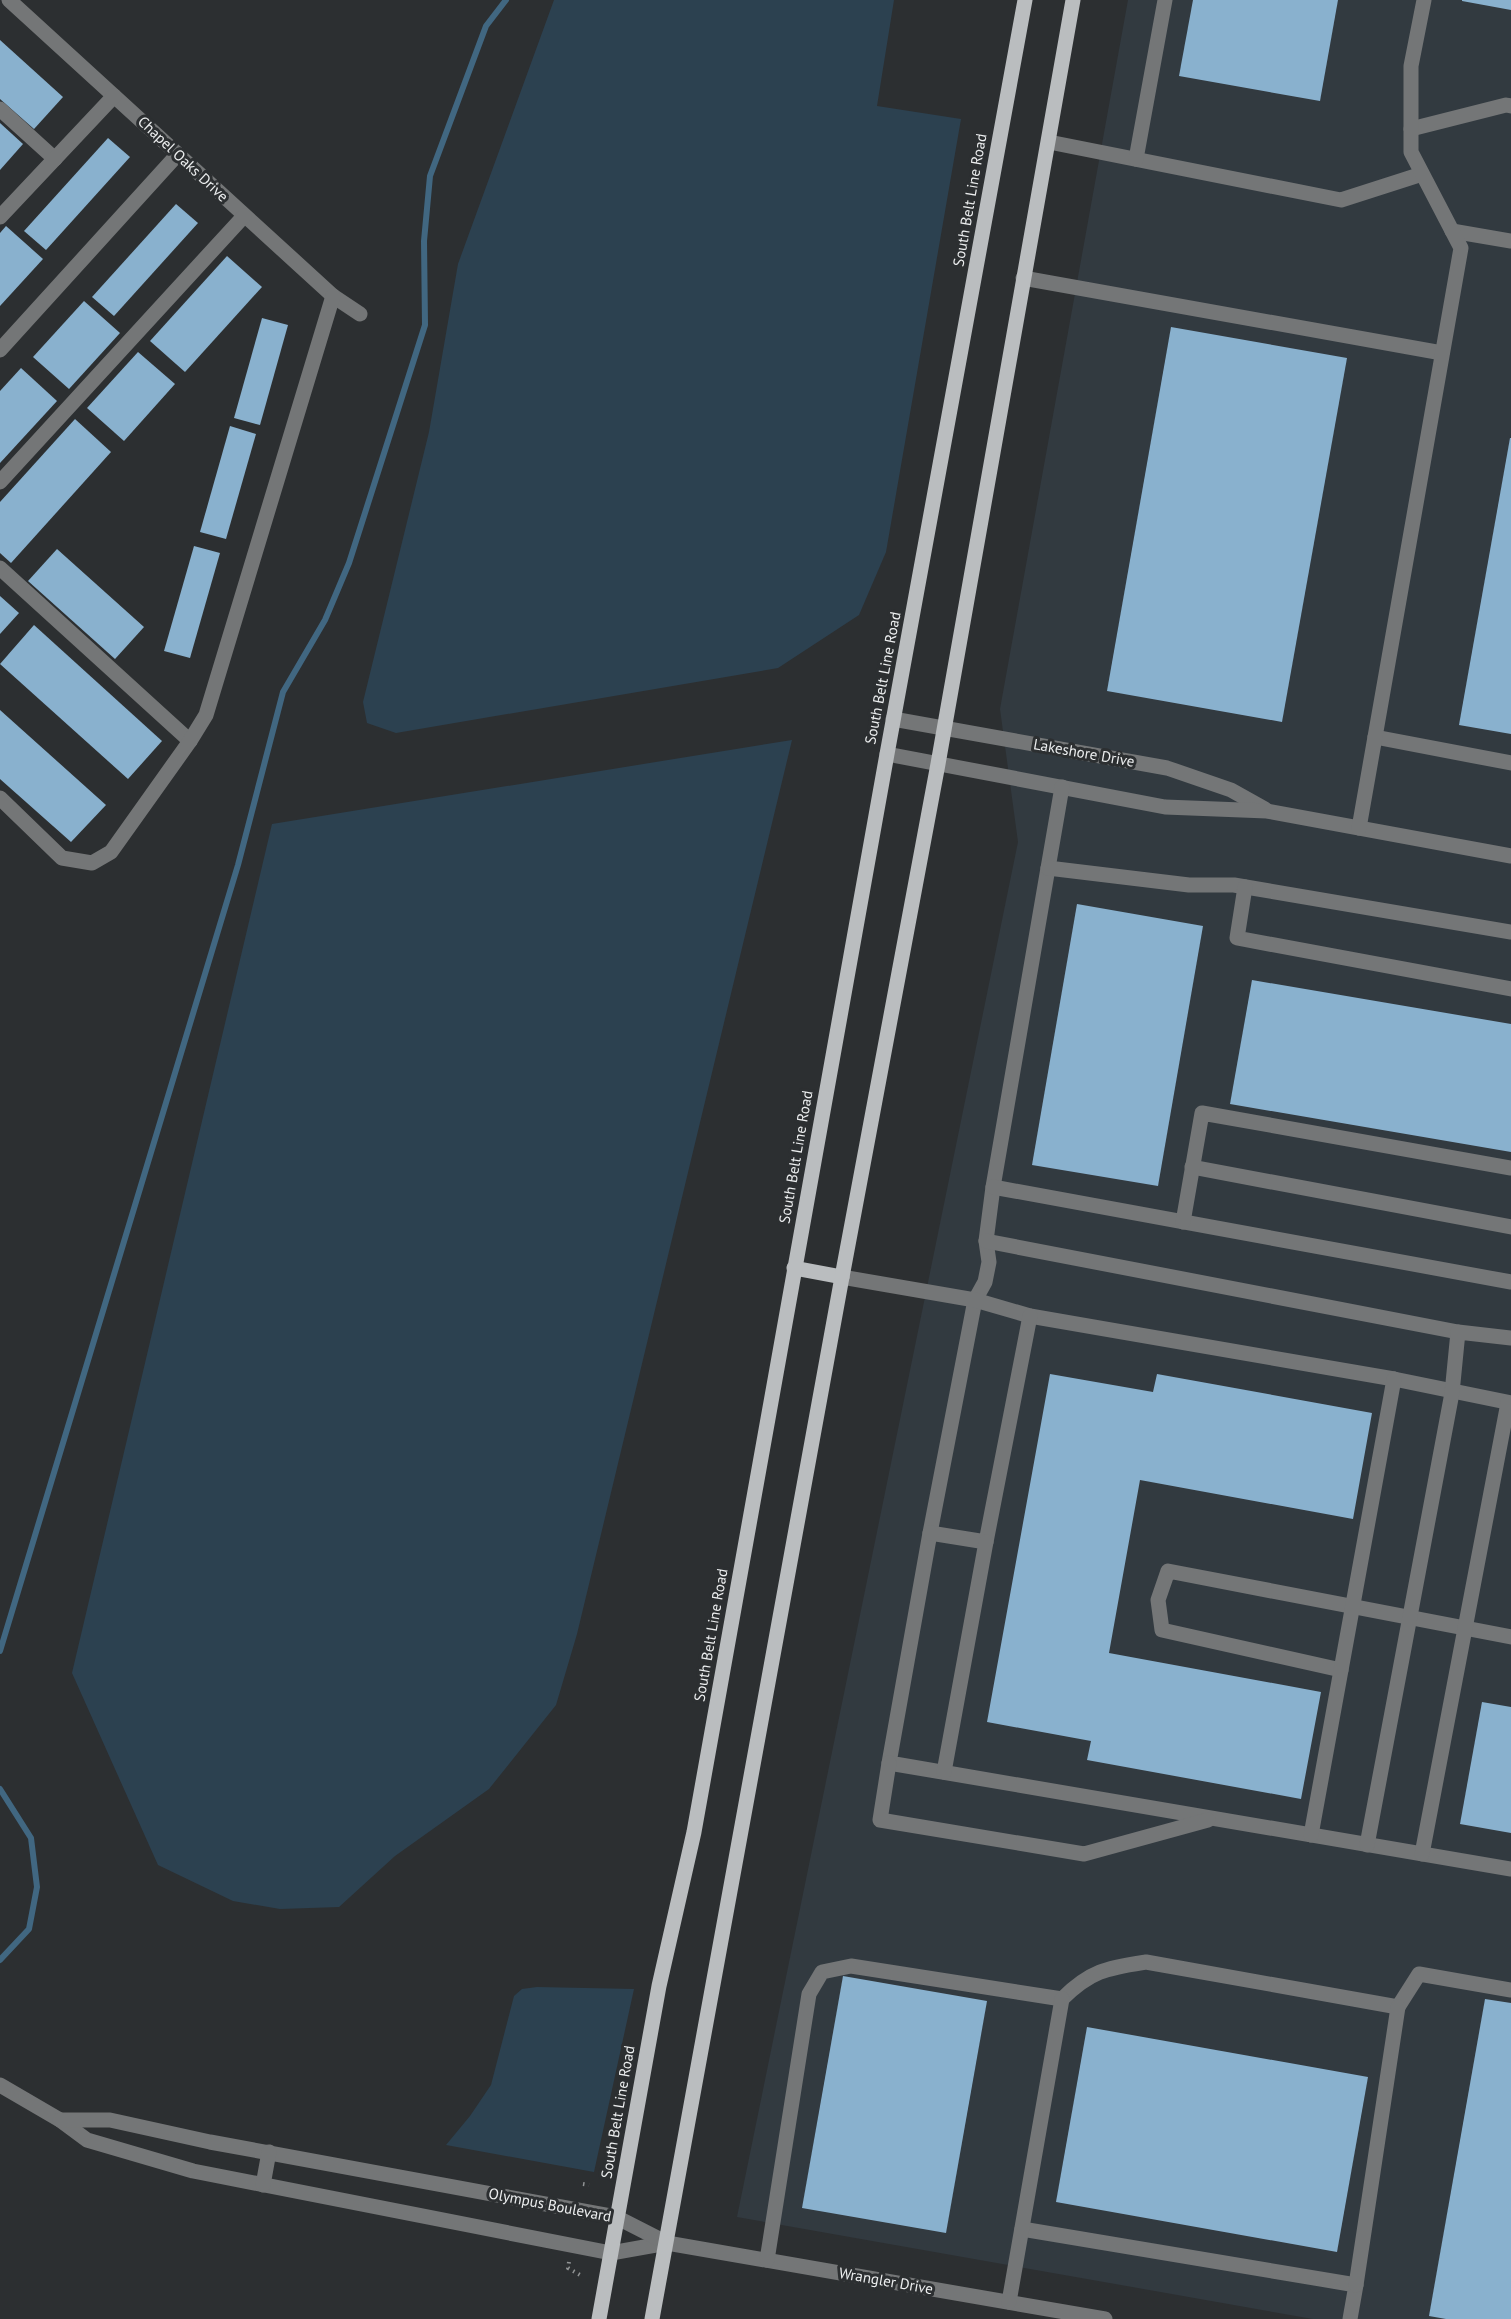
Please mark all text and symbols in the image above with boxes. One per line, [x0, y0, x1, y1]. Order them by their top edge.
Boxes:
street label: Chapel Oaks Drive [134, 112, 233, 206]
street label: South Belt Line Road [948, 132, 991, 268]
street label: South Belt Line Road [860, 610, 905, 746]
street label: Lakeshore Drive [1032, 734, 1136, 771]
street label: South Belt Line Road [774, 1089, 817, 1225]
street label: South Belt Line Road [689, 1567, 732, 1703]
street label: South Belt Line Road [596, 2044, 639, 2180]
street label: Olympus Boulevard [487, 2183, 613, 2226]
street label: Wrangler Drive [837, 2263, 935, 2298]

